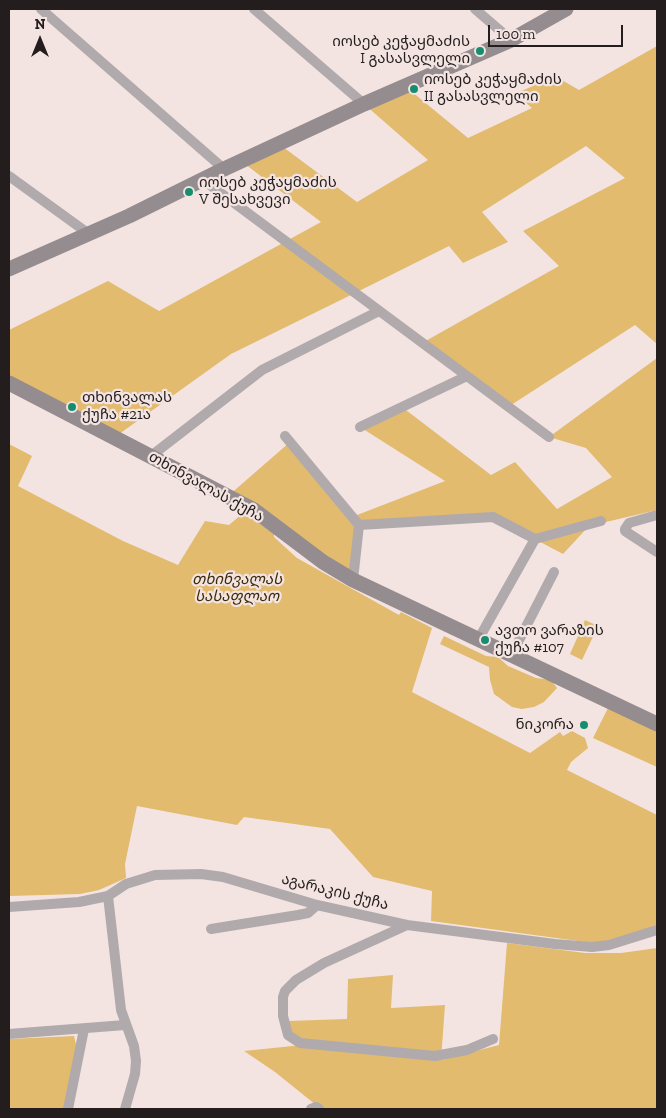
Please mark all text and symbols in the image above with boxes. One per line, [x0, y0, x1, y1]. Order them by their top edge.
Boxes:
north arrow [15, 15, 65, 65]
scale bar [491, 15, 626, 47]
text: N [35, 16, 45, 33]
text: 100 m [496, 25, 535, 43]
place label: იოსებ კეჭაყმაძის I გასასვლელი [332, 33, 470, 68]
marker: იოსებ კეჭაყმაძის I გასასვლელი [474, 45, 486, 57]
place label: იოსებ კეჭაყმაძის II გასასვლელი [424, 71, 562, 106]
marker: იოსებ კეჭაყმაძის II გასასვლელი [408, 83, 420, 95]
place label: იოსებ კეჭაყმაძის V შესახვევი [199, 174, 337, 209]
marker: იოსებ კეჭაყმაძის V შესახვევი [183, 186, 195, 198]
place label: თხინვალას ქუჩა #21ა [82, 389, 172, 424]
marker: თხინვალას ქუჩა #21ა [66, 401, 78, 413]
street label: თხინვალას ქუჩა [145, 448, 267, 526]
park label: თხინვალას სასაფლაო [192, 571, 282, 606]
place label: ავთო ვარაზის ქუჩა #107 [495, 622, 604, 657]
marker: ავთო ვარაზის ქუჩა #107 [479, 634, 491, 646]
place label: ნიკორა [516, 716, 574, 734]
marker: ნიკორა [578, 719, 590, 731]
street label: აგარაკის ქუჩა [280, 870, 390, 914]

